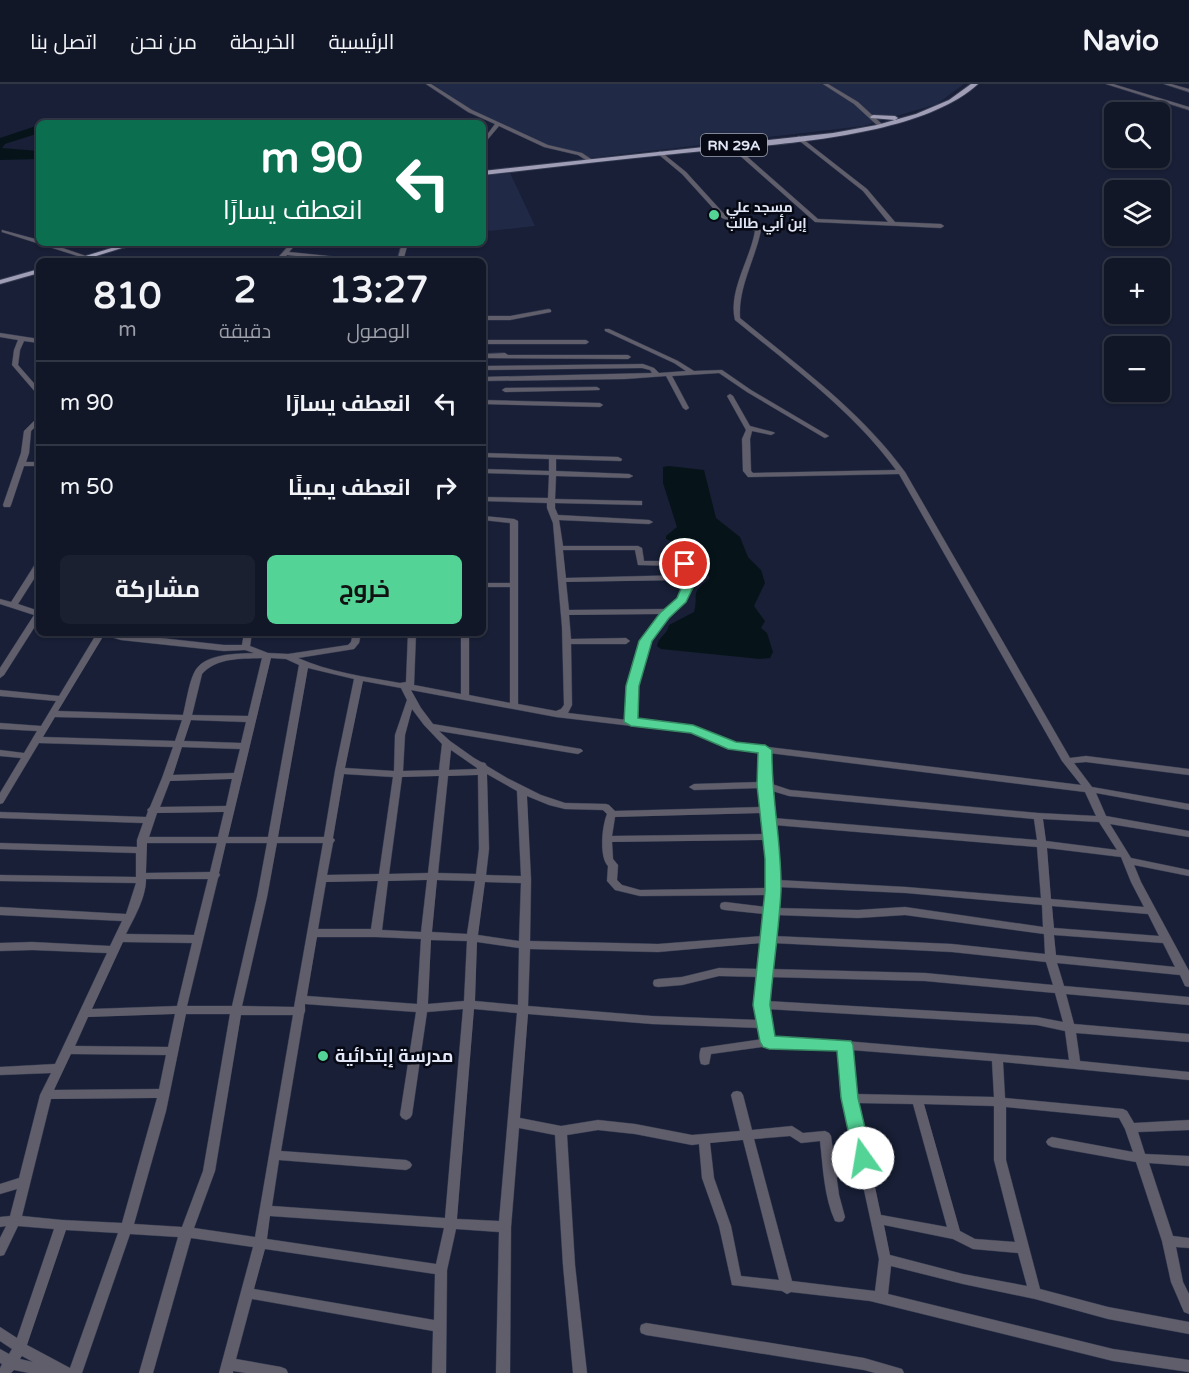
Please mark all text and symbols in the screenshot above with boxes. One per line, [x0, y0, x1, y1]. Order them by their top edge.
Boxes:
text: Navio [1082, 24, 1159, 58]
text: اتصل بنا [30, 30, 97, 55]
text: من نحن [130, 30, 197, 55]
text: الخريطة [230, 30, 295, 55]
text: الرئيسية [328, 30, 394, 55]
map controls [1104, 102, 1170, 402]
button: search [1104, 102, 1170, 168]
text: 90 m [261, 133, 363, 184]
road number: RN 29A [701, 134, 767, 156]
icon: left [384, 144, 462, 222]
button: layers [1104, 180, 1170, 246]
text: انعطف يسارًا [223, 194, 363, 227]
place label: مسجد علي إبن أبي طالب [726, 199, 807, 235]
marker: مسجد علي إبن أبي طالب [707, 208, 721, 222]
button: + [1104, 258, 1170, 324]
text: 2 [234, 269, 256, 312]
text: 13:27 [329, 269, 428, 312]
text: 810 [94, 275, 161, 318]
text: m [118, 318, 137, 342]
text: دقيقة [219, 320, 271, 344]
text: الوصول [347, 320, 410, 344]
button: − [1104, 336, 1170, 402]
icon: left [429, 387, 462, 420]
text: 90 m [60, 390, 114, 416]
text: انعطف يسارًا [285, 391, 411, 417]
icon: right [429, 471, 462, 504]
text: 50 m [60, 474, 114, 500]
text: انعطف يمينًا [288, 475, 411, 501]
pin [659, 538, 710, 589]
icon: arrive [668, 547, 701, 580]
button: مشاركة [60, 555, 255, 624]
button: خروج [267, 555, 462, 624]
place label: مدرسة إبتدائية [335, 1045, 453, 1068]
marker: مدرسة إبتدائية [316, 1049, 330, 1063]
position arrow [831, 1126, 895, 1190]

